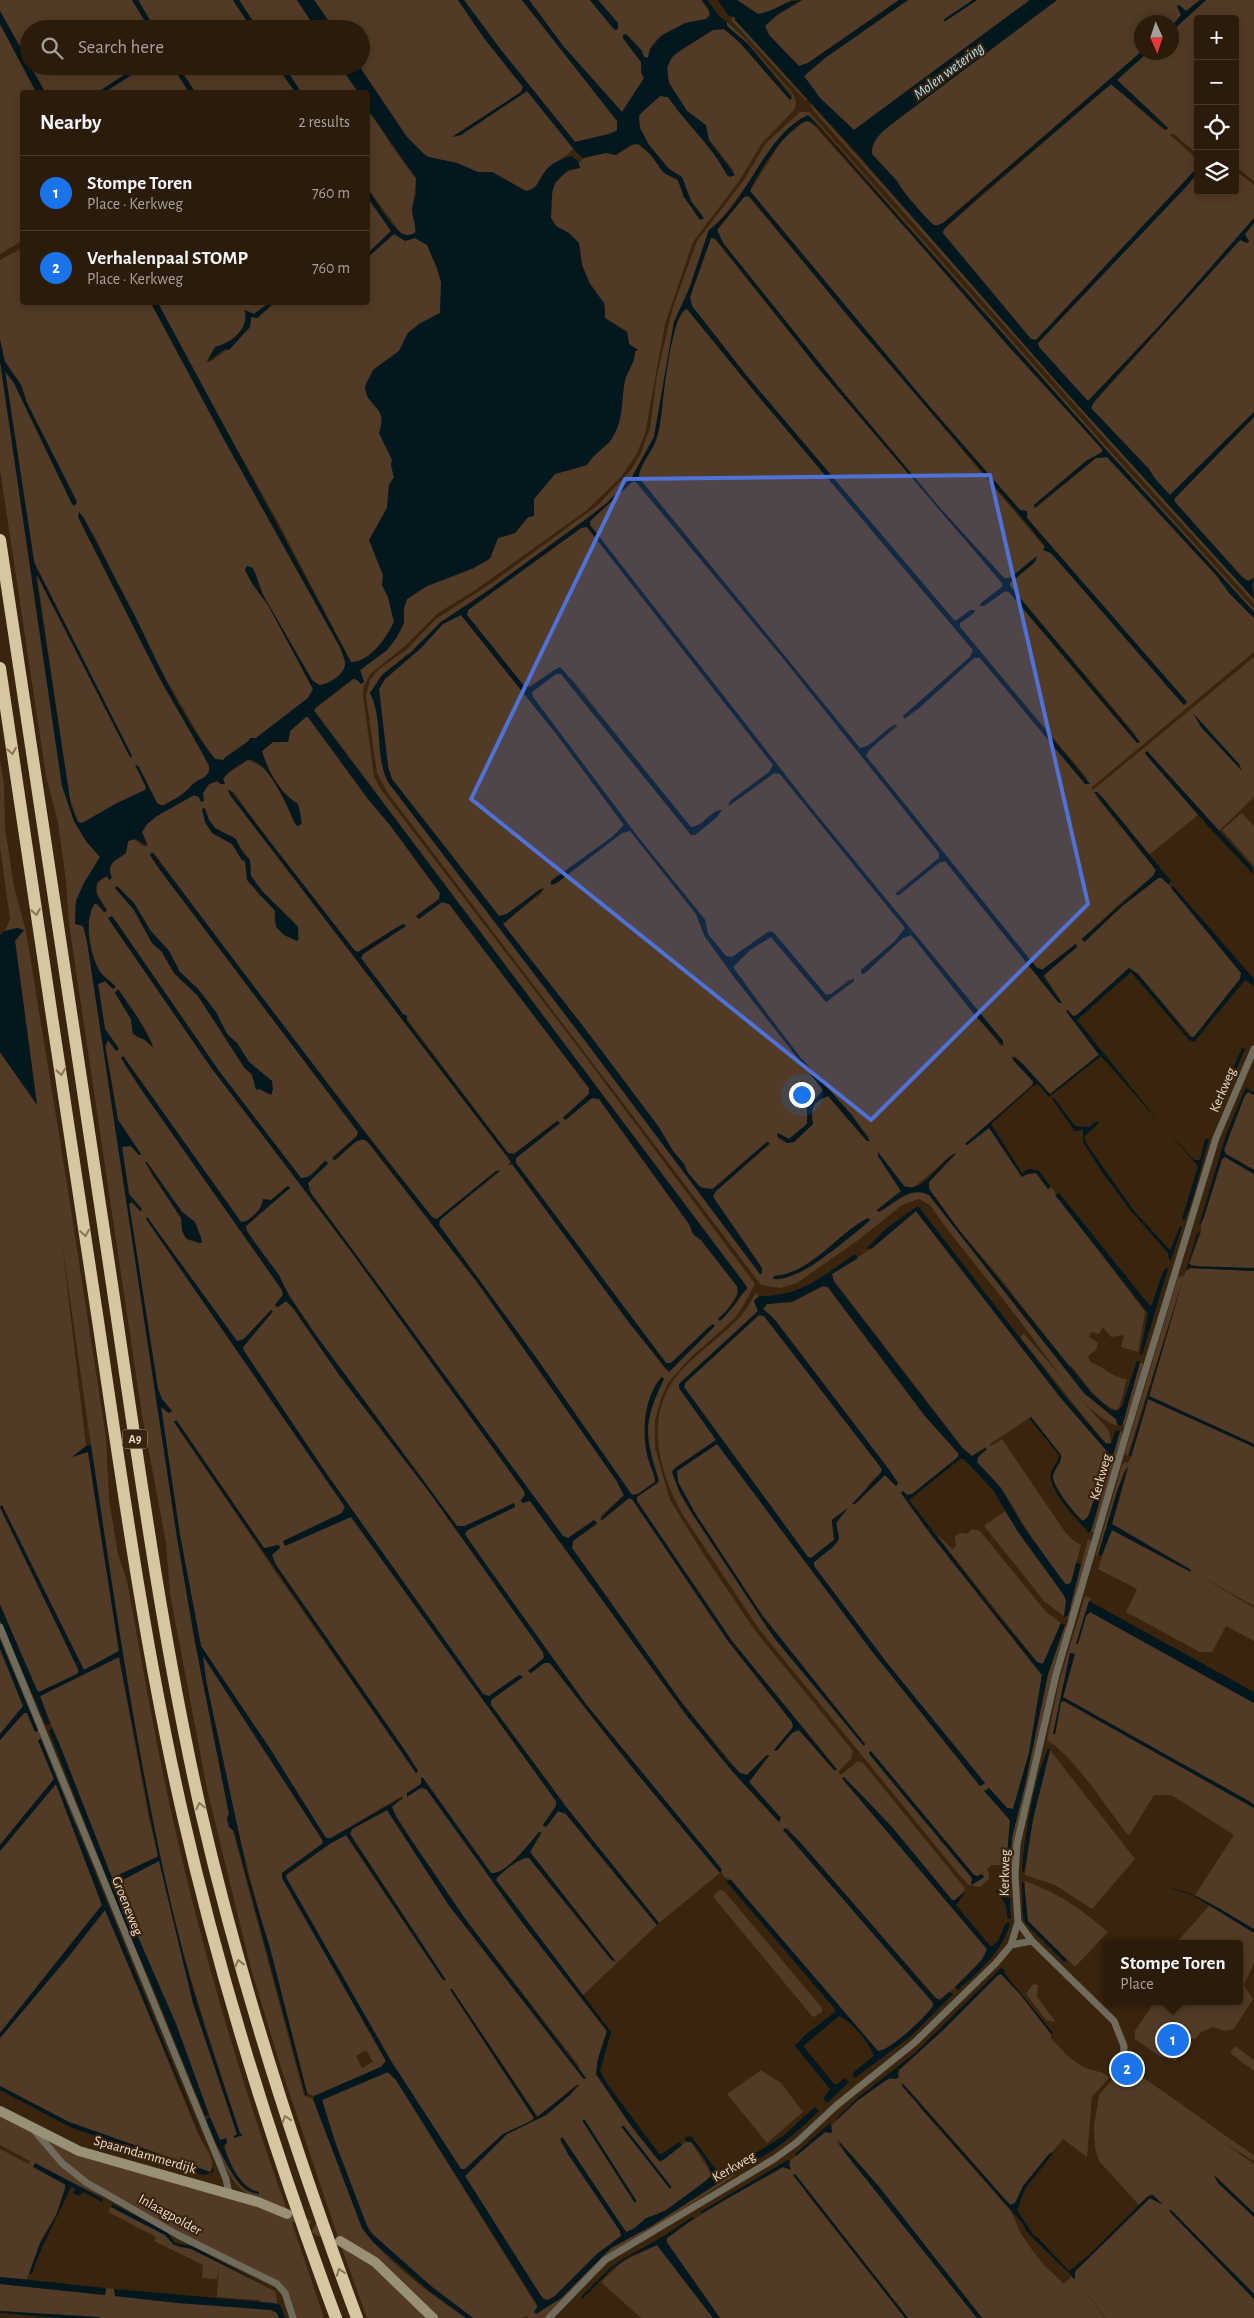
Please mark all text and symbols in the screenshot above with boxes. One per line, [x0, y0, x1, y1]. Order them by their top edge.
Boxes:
north arrow [1134, 15, 1179, 60]
map controls [1194, 15, 1239, 195]
button: + [1194, 15, 1239, 60]
search box [20, 20, 370, 75]
icon: search [38, 34, 66, 62]
text: Search here [78, 38, 164, 57]
water label: Molen wetering [911, 40, 987, 102]
button: − [1194, 60, 1239, 105]
button: locate [1194, 105, 1239, 150]
text: Nearby [40, 112, 101, 133]
text: 2 results [298, 114, 350, 130]
button: layers [1194, 150, 1239, 195]
text: Stompe Toren [87, 174, 192, 193]
text: 1 [53, 185, 59, 201]
text: 760 m [312, 185, 350, 201]
text: Place · Kerkweg [87, 196, 183, 212]
text: Verhalenpaal STOMP [87, 249, 248, 268]
text: 2 [52, 260, 60, 276]
text: 760 m [312, 260, 350, 276]
text: Place · Kerkweg [87, 271, 183, 287]
one-way arrow [7, 747, 17, 755]
one-way arrow [31, 907, 41, 916]
street label: Kerkweg [1207, 1065, 1239, 1114]
one-way arrow [55, 1068, 65, 1077]
your location [789, 1082, 815, 1108]
one-way arrow [79, 1229, 89, 1237]
road number: A9 [122, 1430, 148, 1448]
street label: Kerkweg [1088, 1452, 1114, 1502]
one-way arrow [195, 1801, 206, 1810]
street label: Kerkweg [998, 1849, 1012, 1897]
street label: Groeneweg [109, 1875, 145, 1938]
popup [1103, 1940, 1243, 2005]
text: Stompe Toren [1120, 1954, 1226, 1973]
one-way arrow [235, 1960, 245, 1968]
text: Place [1120, 1976, 1154, 1992]
pin: 1 [1157, 2021, 1189, 2059]
pin: 2 [1111, 2050, 1143, 2088]
one-way arrow [281, 2115, 291, 2124]
street label: Spaarndammerdijk [92, 2134, 198, 2176]
street label: Kerkweg [710, 2149, 758, 2185]
street label: Inlaagpolder [136, 2192, 204, 2238]
one-way arrow [336, 2269, 346, 2277]

